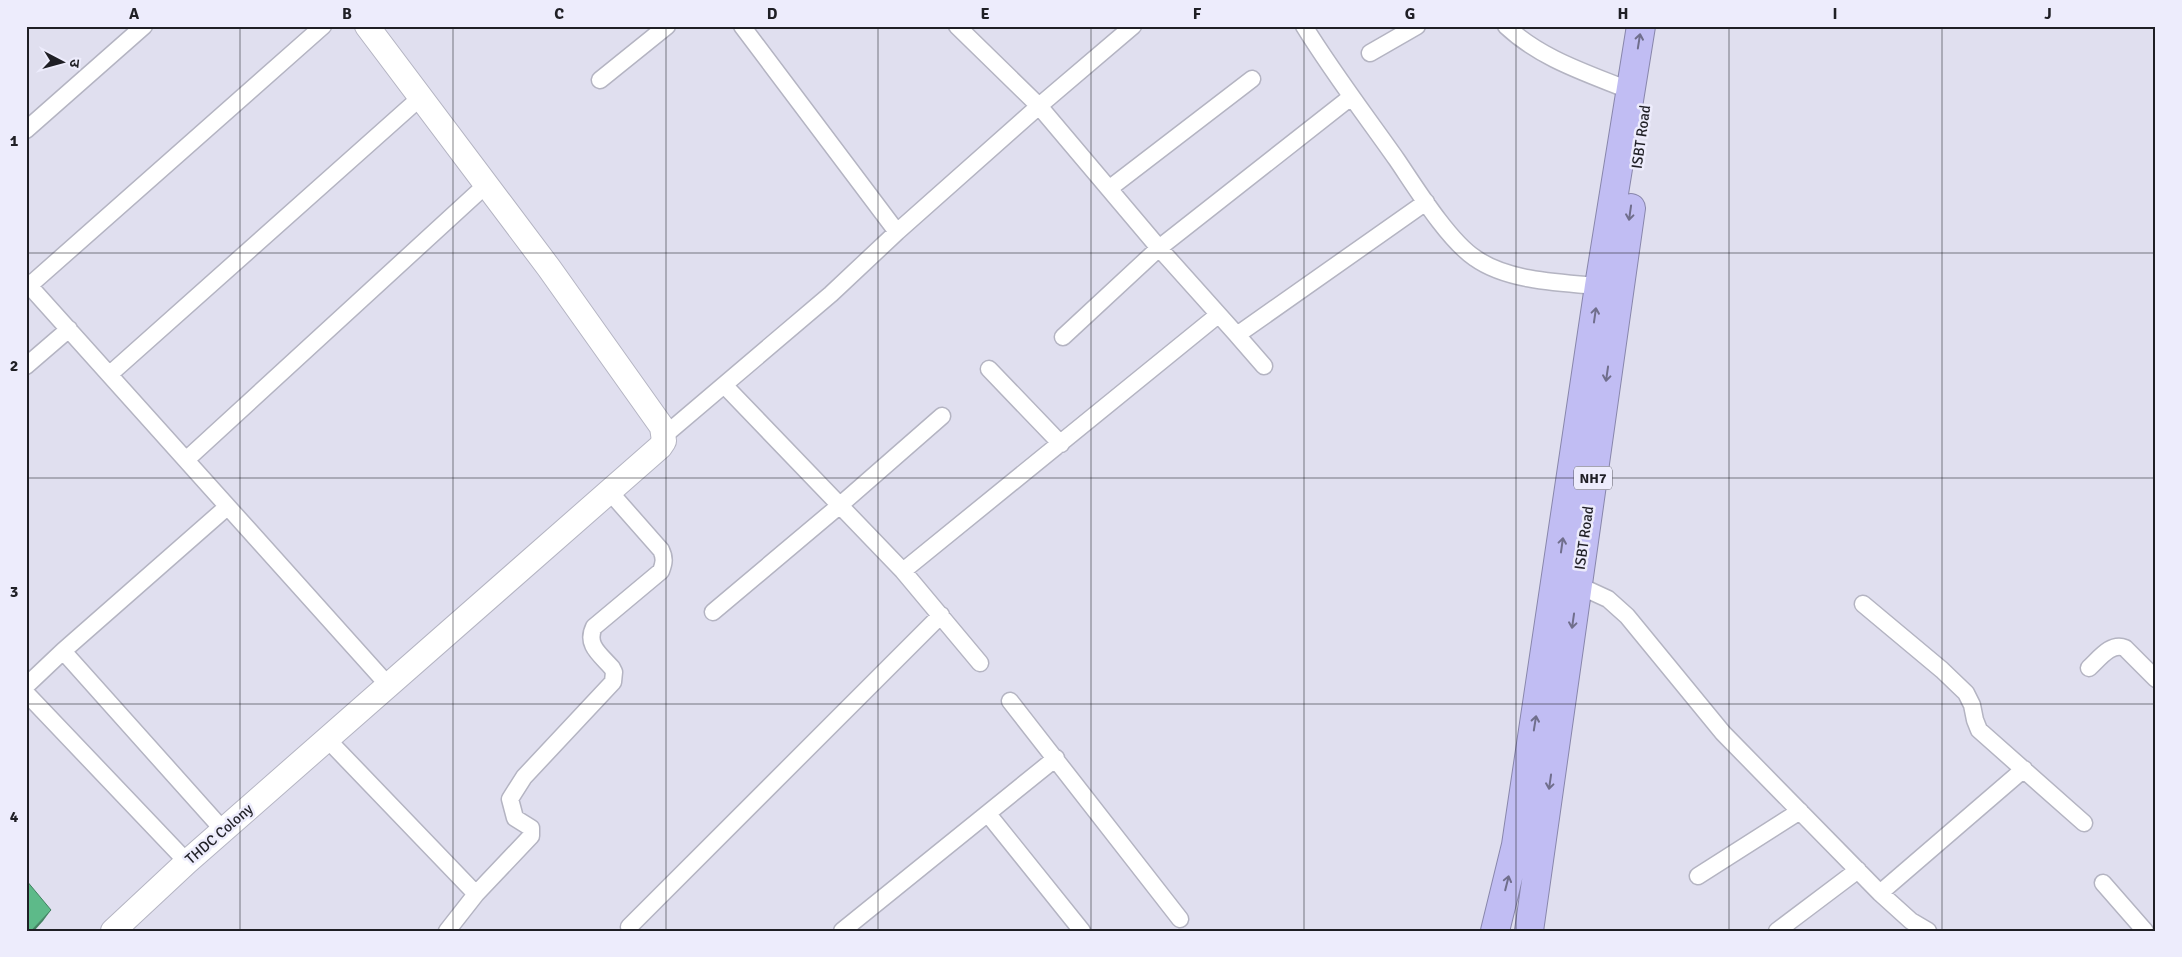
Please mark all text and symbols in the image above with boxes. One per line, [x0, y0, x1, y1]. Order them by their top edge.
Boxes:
text: A [129, 4, 140, 24]
text: B [342, 4, 352, 24]
text: C [554, 4, 564, 24]
text: D [767, 4, 778, 24]
text: E [980, 4, 990, 24]
text: F [1193, 4, 1202, 24]
text: G [1405, 4, 1415, 24]
text: H [1618, 4, 1628, 24]
text: I [1832, 4, 1838, 24]
text: J [2044, 4, 2052, 24]
one-way arrow [1634, 34, 1644, 50]
north arrow [38, 38, 88, 88]
text: उ [65, 58, 83, 69]
street label: ISBT Road [1628, 104, 1654, 170]
text: 1 [10, 131, 19, 151]
one-way arrow [1625, 204, 1635, 220]
one-way arrow [1590, 308, 1600, 324]
text: 2 [10, 356, 18, 376]
one-way arrow [1602, 365, 1612, 381]
road number: NH7 [1574, 466, 1612, 489]
street label: ISBT Road [1571, 505, 1597, 571]
one-way arrow [1557, 538, 1567, 554]
text: 3 [10, 582, 18, 602]
one-way arrow [1568, 613, 1578, 629]
one-way arrow [1531, 716, 1541, 732]
one-way arrow [1545, 774, 1555, 790]
street label: THDC Colony [182, 800, 256, 868]
text: 4 [10, 807, 19, 827]
one-way arrow [1503, 876, 1512, 892]

